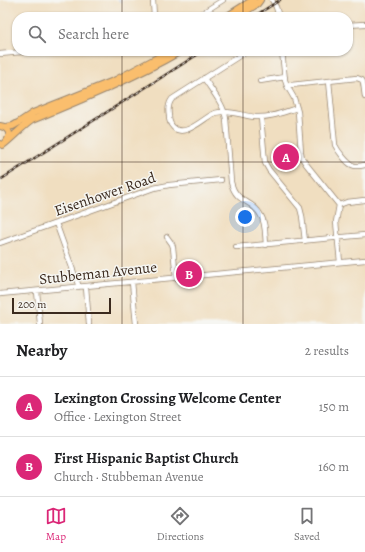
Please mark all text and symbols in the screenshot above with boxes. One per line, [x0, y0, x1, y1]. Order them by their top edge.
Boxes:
search box [12, 12, 353, 56]
icon: search [26, 23, 48, 45]
text: Search here [58, 24, 129, 44]
pin: A [273, 142, 299, 172]
street label: Eisenhower Road [52, 167, 159, 221]
your location [235, 207, 255, 227]
street label: Stubbeman Avenue [38, 257, 158, 289]
pin: B [176, 259, 202, 289]
scale bar [12, 296, 111, 315]
text: 200 m [18, 297, 46, 312]
text: Nearby [16, 339, 67, 362]
text: 2 results [305, 342, 349, 359]
text: Lexington Crossing Welcome Center [54, 388, 281, 408]
text: A [25, 398, 33, 415]
text: 150 m [319, 398, 349, 415]
text: Office · Lexington Street [54, 408, 181, 425]
text: First Hispanic Baptist Church [54, 448, 239, 468]
text: B [25, 458, 33, 475]
text: 160 m [318, 458, 349, 475]
text: Church · Stubbeman Avenue [54, 468, 204, 485]
tab: Map [45, 505, 67, 544]
tab: Directions [157, 505, 204, 544]
tab: Saved [294, 505, 320, 544]

